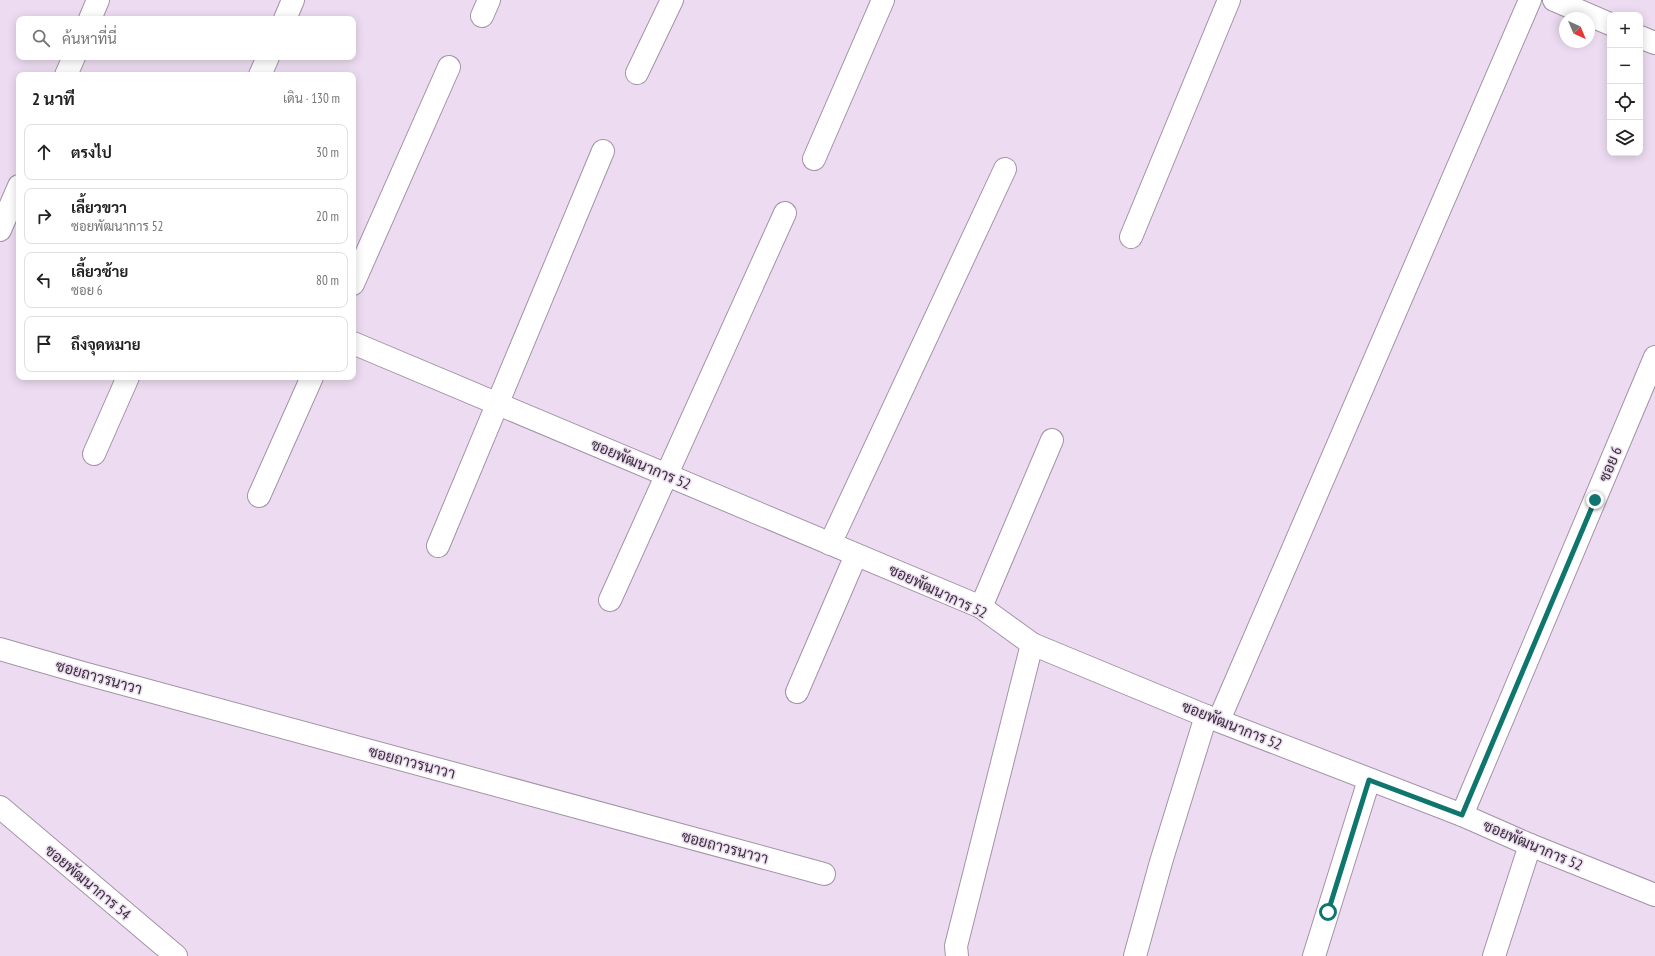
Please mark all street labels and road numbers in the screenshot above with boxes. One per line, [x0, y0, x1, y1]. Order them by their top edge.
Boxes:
street label: ซอยพัฒนาการ 52 [588, 434, 694, 494]
street label: ซอย 6 [1594, 443, 1626, 485]
street label: ซอยพัฒนาการ 52 [886, 560, 990, 622]
street label: ซอยถาวรนาวา [53, 656, 145, 698]
street label: ซอยพัฒนาการ 52 [1179, 696, 1285, 754]
street label: ซอยถาวรนาวา [366, 741, 458, 783]
street label: ซอยพัฒนาการ 52 [1480, 815, 1586, 875]
street label: ซอยถาวรนาวา [679, 826, 771, 868]
street label: ซอยพัฒนาการ 54 [41, 840, 135, 924]

